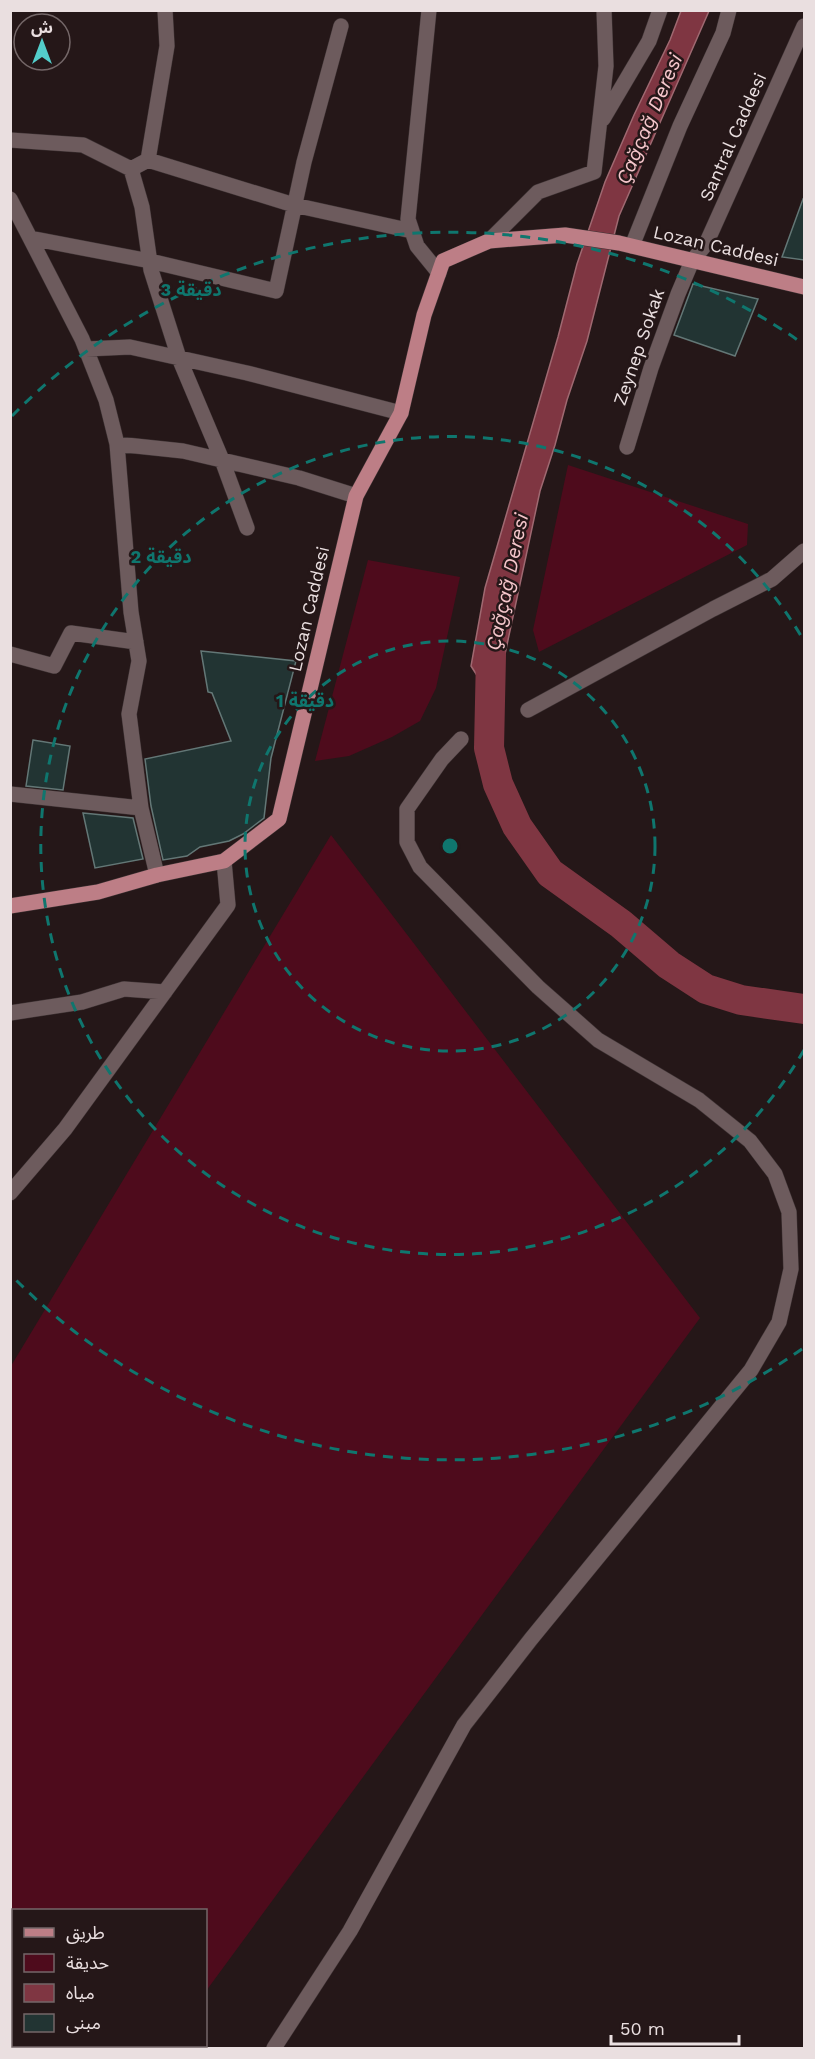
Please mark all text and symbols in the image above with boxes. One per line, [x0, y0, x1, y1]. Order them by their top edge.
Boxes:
north arrow [12, 12, 72, 72]
text: ش [31, 18, 53, 37]
water label: Çağçağ Deresi [611, 49, 688, 188]
street label: Santral Caddesi [695, 69, 770, 204]
street label: Lozan Caddesi [651, 221, 781, 270]
text: 3 دقيقة [160, 279, 222, 300]
street label: Zeynep Sokak [609, 286, 668, 408]
water label: Çağçağ Deresi [481, 510, 533, 653]
street label: Lozan Caddesi [284, 544, 333, 674]
text: 2 دقيقة [130, 546, 192, 567]
text: 1 دقيقة [276, 690, 334, 711]
centre of rings [440, 836, 460, 856]
legend [12, 1909, 207, 2047]
text: طريق [66, 1922, 105, 1944]
text: حديقة [66, 1952, 109, 1973]
text: مياه [66, 1982, 95, 2003]
scale bar [611, 2008, 738, 2046]
text: مبنى [66, 2012, 101, 2034]
text: 50 m [620, 2018, 665, 2039]

